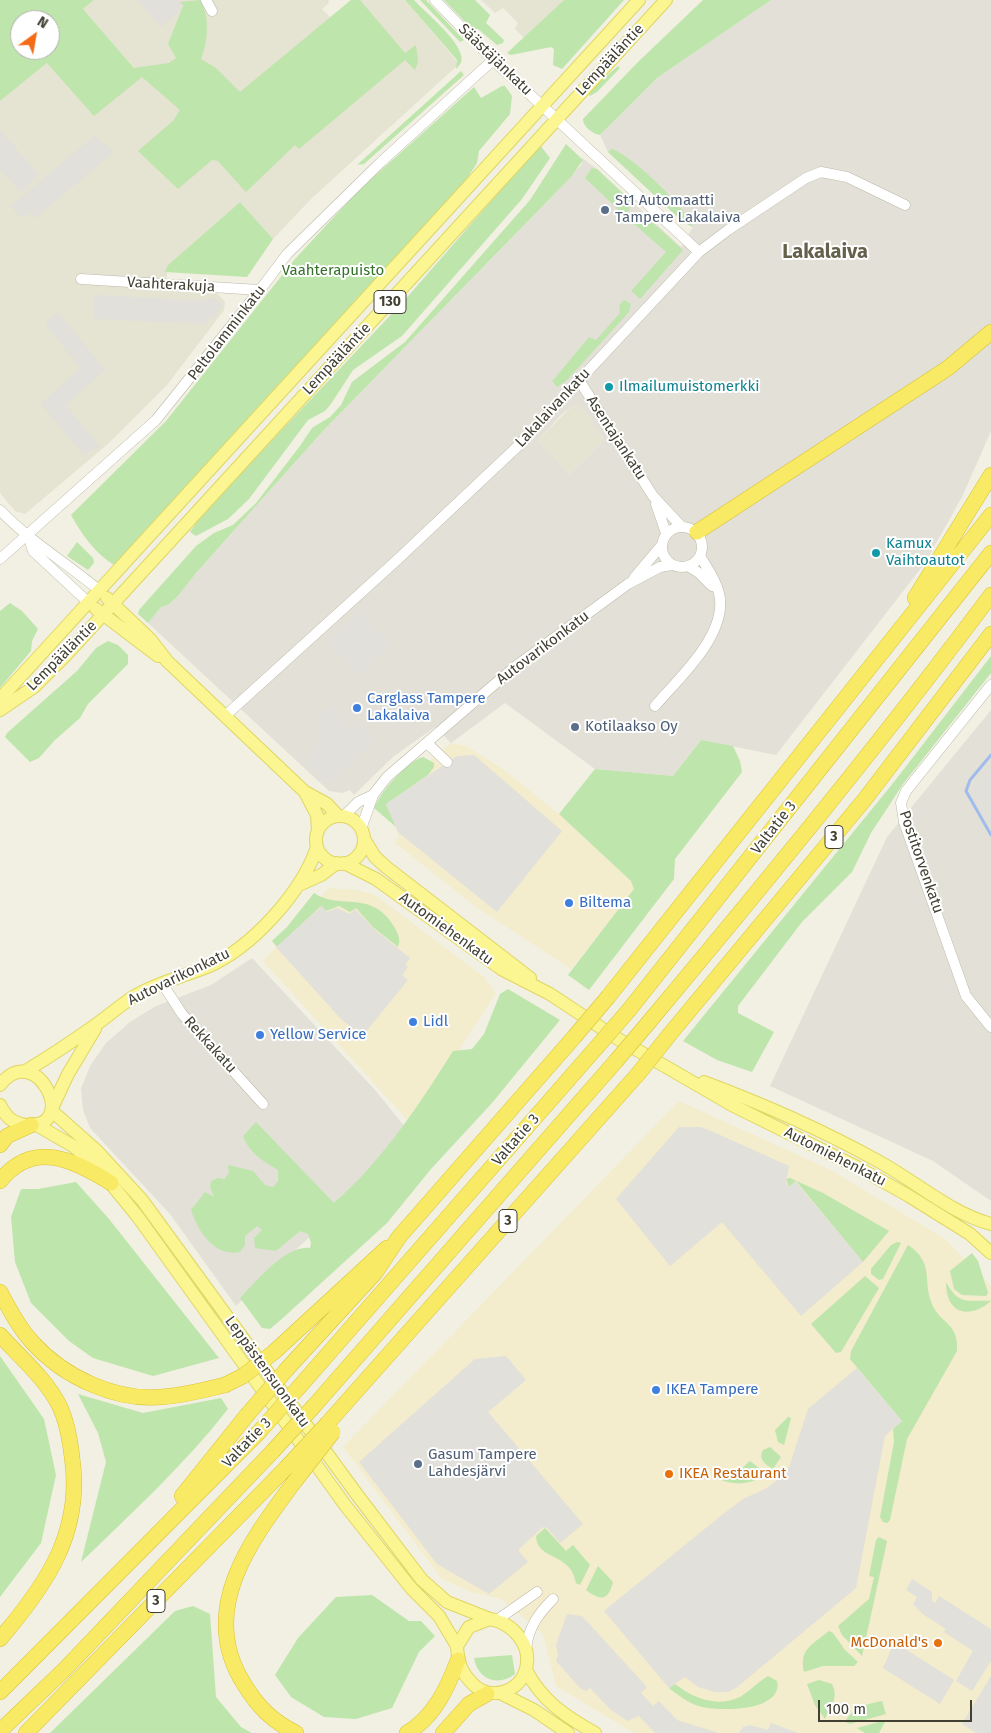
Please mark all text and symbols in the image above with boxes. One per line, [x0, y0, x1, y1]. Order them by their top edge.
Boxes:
north arrow [10, 10, 60, 60]
text: N [34, 13, 51, 32]
street label: Säästäjänkatu [454, 20, 536, 100]
street label: Lempääläntie [572, 20, 648, 100]
place label: St1 Automaatti Tampere Lakalaiva [615, 192, 741, 227]
marker: St1 Automaatti Tampere Lakalaiva [599, 204, 611, 216]
district label: Lakalaiva [782, 240, 868, 264]
park label: Vaahterapuisto [282, 262, 384, 280]
street label: Vaahterakuja [126, 274, 216, 296]
street label: Peltolamminkatu [184, 282, 270, 384]
road number: 130 [374, 290, 406, 314]
street label: Lempääläntie [299, 319, 375, 399]
street label: Lakalaivankatu [512, 365, 594, 451]
place label: Ilmailumuistomerkki [619, 378, 759, 396]
marker: Ilmailumuistomerkki [603, 381, 615, 393]
street label: Asentajankatu [582, 393, 650, 483]
place label: Kamux Vaihtoautot [886, 535, 965, 570]
marker: Kamux Vaihtoautot [870, 547, 882, 559]
street label: Autovarikonkatu [493, 607, 593, 689]
street label: Lempääläntie [23, 617, 101, 695]
place label: Carglass Tampere Lakalaiva [367, 690, 486, 725]
marker: Carglass Tampere Lakalaiva [351, 702, 363, 714]
place label: Kotilaakso Oy [585, 718, 678, 736]
marker: Kotilaakso Oy [569, 721, 581, 733]
street label: Valtatie 3 [748, 798, 800, 858]
street label: Postitorvenkatu [895, 808, 947, 916]
road number: 3 [825, 826, 843, 849]
street label: Automiehenkatu [395, 889, 497, 969]
place label: Biltema [579, 894, 631, 912]
marker: Biltema [563, 897, 575, 909]
street label: Autovarikonkatu [125, 944, 233, 1010]
street label: Rekkakatu [180, 1013, 240, 1077]
place label: Lidl [423, 1013, 448, 1031]
marker: Lidl [407, 1016, 419, 1028]
place label: Yellow Service [270, 1026, 367, 1044]
marker: Yellow Service [254, 1029, 266, 1041]
street label: Valtatie 3 [489, 1110, 543, 1170]
street label: Automiehenkatu [781, 1124, 889, 1190]
road number: 3 [499, 1210, 517, 1232]
street label: Leppästensuonkatu [221, 1313, 313, 1431]
place label: IKEA Tampere [666, 1381, 758, 1399]
marker: IKEA Tampere [650, 1384, 662, 1396]
street label: Valtatie 3 [219, 1414, 275, 1472]
place label: Gasum Tampere Lahdesjärvi [428, 1446, 537, 1481]
marker: Gasum Tampere Lahdesjärvi [412, 1458, 424, 1470]
place label: IKEA Restaurant [679, 1465, 787, 1483]
marker: IKEA Restaurant [663, 1468, 675, 1480]
road number: 3 [147, 1590, 165, 1612]
place label: McDonald's [851, 1634, 928, 1652]
marker: McDonald's [932, 1637, 944, 1649]
scale bar [821, 1690, 975, 1722]
text: 100 m [826, 1700, 866, 1718]

